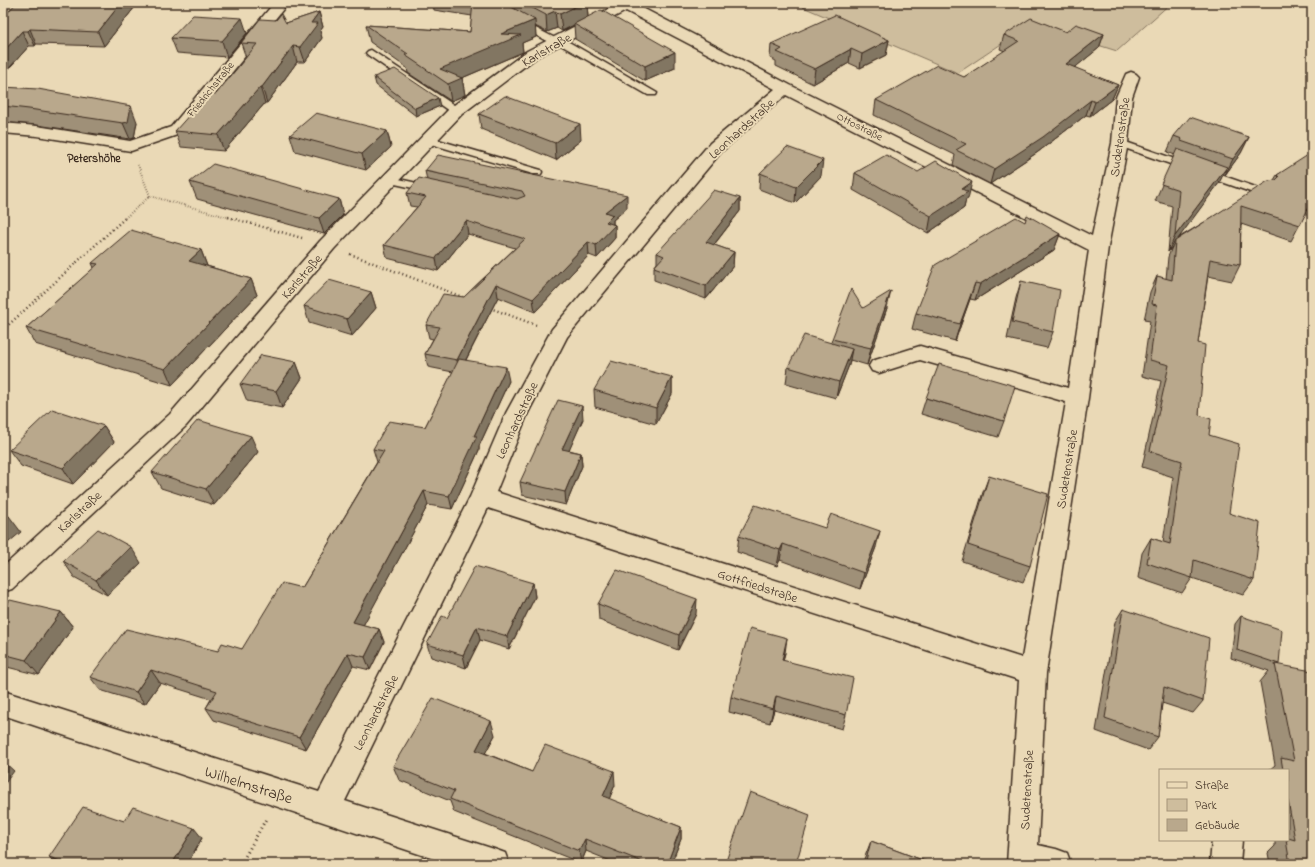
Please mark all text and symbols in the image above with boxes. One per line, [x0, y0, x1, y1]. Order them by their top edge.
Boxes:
street label: Karlstraße [519, 28, 575, 72]
street label: Friedrichstraße [183, 58, 238, 122]
street label: Leonhardstraße [705, 94, 779, 164]
street label: Sudetenstraße [1106, 96, 1135, 178]
street label: Ottostraße [834, 108, 885, 145]
district label: Petershöhe [66, 150, 121, 168]
street label: Karlstraße [277, 250, 327, 304]
street label: Leonhardstraße [491, 379, 544, 462]
street label: Sudetenstraße [1052, 428, 1083, 510]
street label: Karlstraße [54, 487, 106, 538]
street label: Gottfriedstraße [715, 564, 800, 608]
street label: Leonhardstraße [349, 671, 404, 754]
street label: Sudetenstraße [1016, 749, 1039, 831]
street label: Wilhelmstraße [201, 760, 296, 812]
legend [1159, 769, 1289, 841]
text: Straße [1195, 777, 1229, 795]
text: Park [1195, 797, 1217, 815]
text: Gebäude [1195, 817, 1240, 835]

